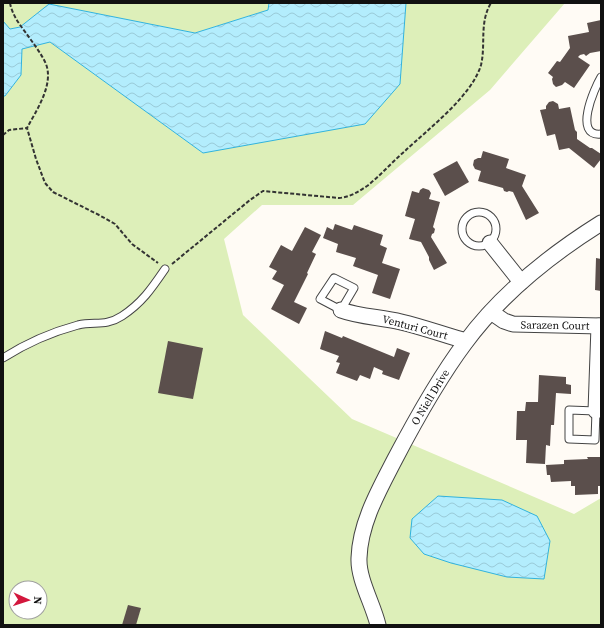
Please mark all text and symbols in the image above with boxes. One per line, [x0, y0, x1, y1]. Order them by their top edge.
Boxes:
street label: Venturi Court [381, 312, 450, 344]
street label: Sarazen Court [520, 317, 590, 334]
street label: O Niell Drive [408, 366, 453, 428]
north arrow [8, 580, 48, 620]
text: N [30, 596, 45, 605]

